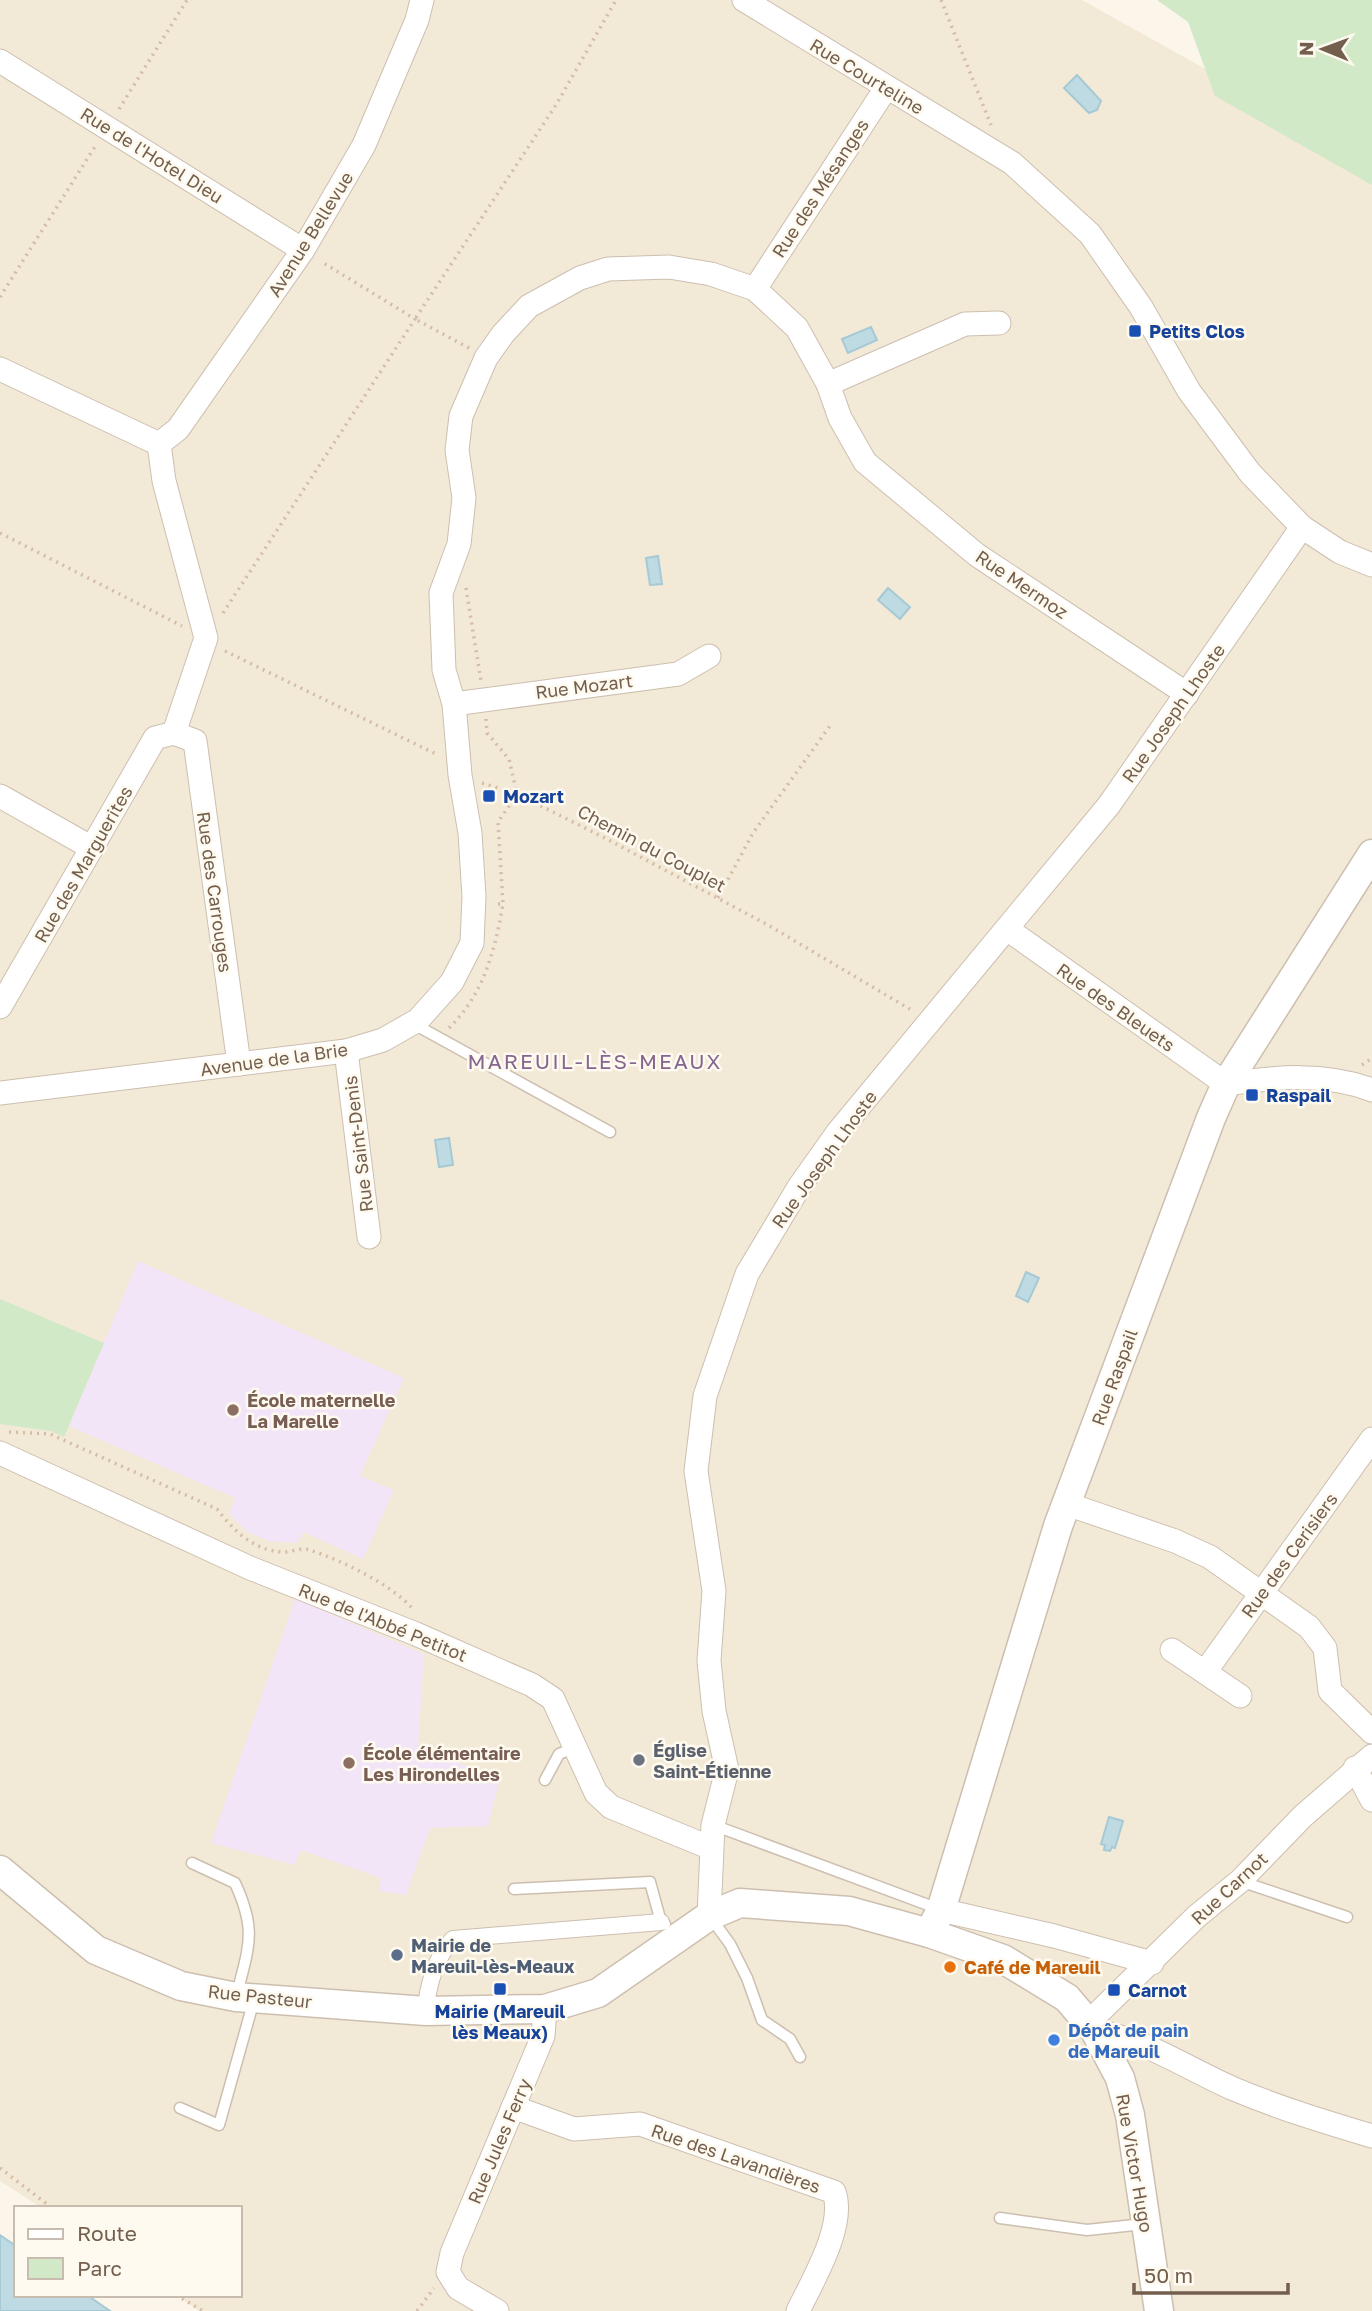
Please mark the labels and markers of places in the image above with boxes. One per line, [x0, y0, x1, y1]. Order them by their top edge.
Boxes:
place label: Petits Clos [1149, 320, 1245, 342]
marker: Petits Clos [1127, 323, 1143, 339]
place label: Mozart [503, 785, 564, 807]
marker: Mozart [481, 788, 497, 804]
place label: Raspail [1266, 1084, 1331, 1106]
marker: Raspail [1244, 1087, 1260, 1103]
place label: École maternelle La Marelle [247, 1389, 396, 1432]
marker: École maternelle La Marelle [225, 1402, 241, 1418]
place label: Église Saint-Étienne [653, 1739, 772, 1782]
place label: École élémentaire Les Hirondelles [363, 1742, 521, 1785]
marker: Église Saint-Étienne [631, 1752, 647, 1768]
marker: École élémentaire Les Hirondelles [341, 1755, 357, 1771]
place label: Mairie de Mareuil-lès-Meaux [411, 1934, 575, 1977]
marker: Mairie de Mareuil-lès-Meaux [389, 1947, 405, 1963]
place label: Café de Mareuil [964, 1956, 1101, 1978]
marker: Café de Mareuil [942, 1959, 958, 1975]
place label: Carnot [1128, 1979, 1187, 2001]
marker: Mairie (Mareuil lès Meaux) [492, 1981, 508, 1997]
marker: Carnot [1106, 1982, 1122, 1998]
place label: Mairie (Mareuil lès Meaux) [435, 2000, 565, 2043]
place label: Dépôt de pain de Mareuil [1068, 2019, 1189, 2062]
marker: Dépôt de pain de Mareuil [1046, 2032, 1062, 2048]

